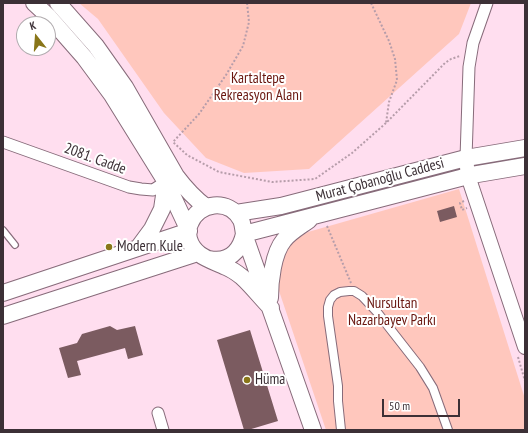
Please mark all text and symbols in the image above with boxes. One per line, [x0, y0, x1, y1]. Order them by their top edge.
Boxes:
north arrow [16, 16, 56, 56]
text: K [28, 18, 38, 33]
park label: Kartaltepe Rekreasyon Alanı [214, 70, 302, 105]
street label: 2081. Cadde [62, 139, 128, 179]
street label: Murat Çobanoğlu Caddesi [314, 154, 446, 206]
place label: Modern Kule [117, 238, 183, 256]
marker: Modern Kule [104, 242, 114, 252]
park label: Nursultan Nazarbayev Parkı [348, 295, 436, 330]
place label: Hüma [255, 371, 285, 389]
marker: Hüma [242, 375, 252, 385]
scale bar [384, 391, 462, 417]
text: 50 m [389, 398, 410, 413]

